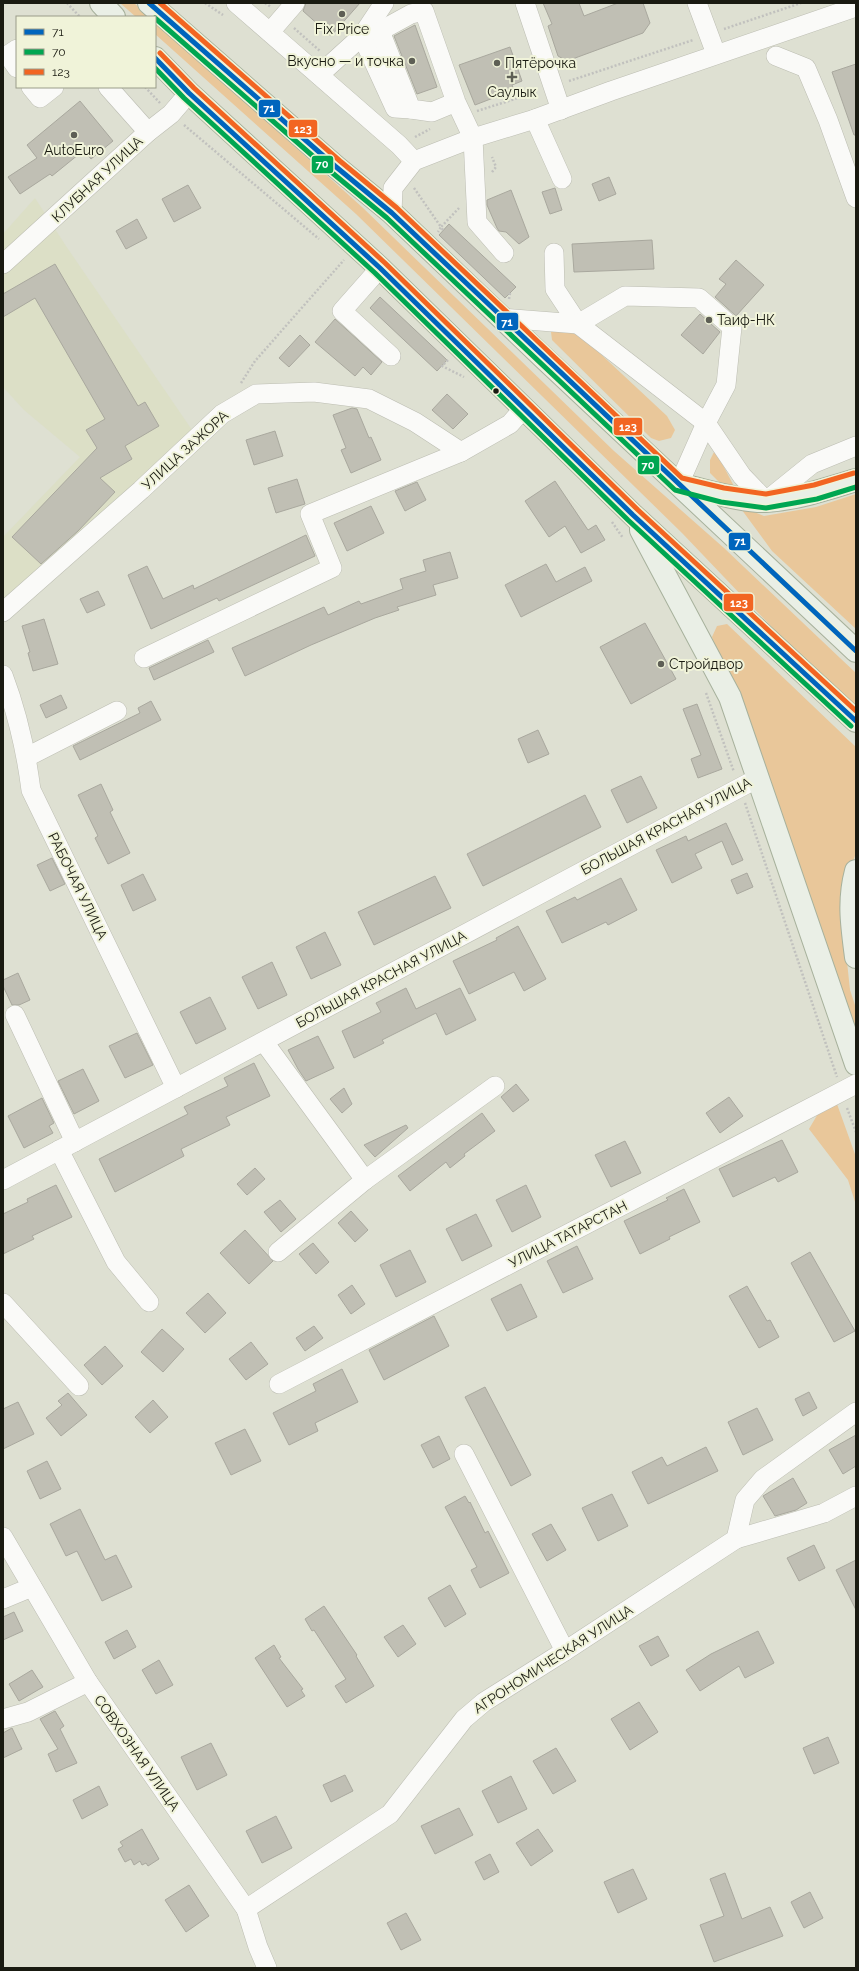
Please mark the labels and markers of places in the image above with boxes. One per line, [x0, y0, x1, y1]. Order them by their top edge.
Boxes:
marker: Fix Price [337, 9, 347, 19]
place label: Fix Price [315, 21, 369, 37]
place label: Вкусно — и точка [287, 53, 404, 69]
place label: Пятёрочка [505, 55, 576, 71]
marker: Вкусно — и точка [407, 56, 417, 66]
marker: Пятёрочка [492, 58, 502, 68]
marker: Саулык [507, 72, 517, 82]
place label: Саулык [487, 84, 537, 100]
marker: AutoEuro [69, 130, 79, 140]
place label: AutoEuro [44, 142, 104, 158]
place label: Таиф-НК [717, 312, 775, 328]
marker: Таиф-НК [704, 315, 714, 325]
unlabelled marker [491, 386, 501, 396]
place label: Стройдвор [669, 656, 744, 672]
marker: Стройдвор [656, 659, 666, 669]

